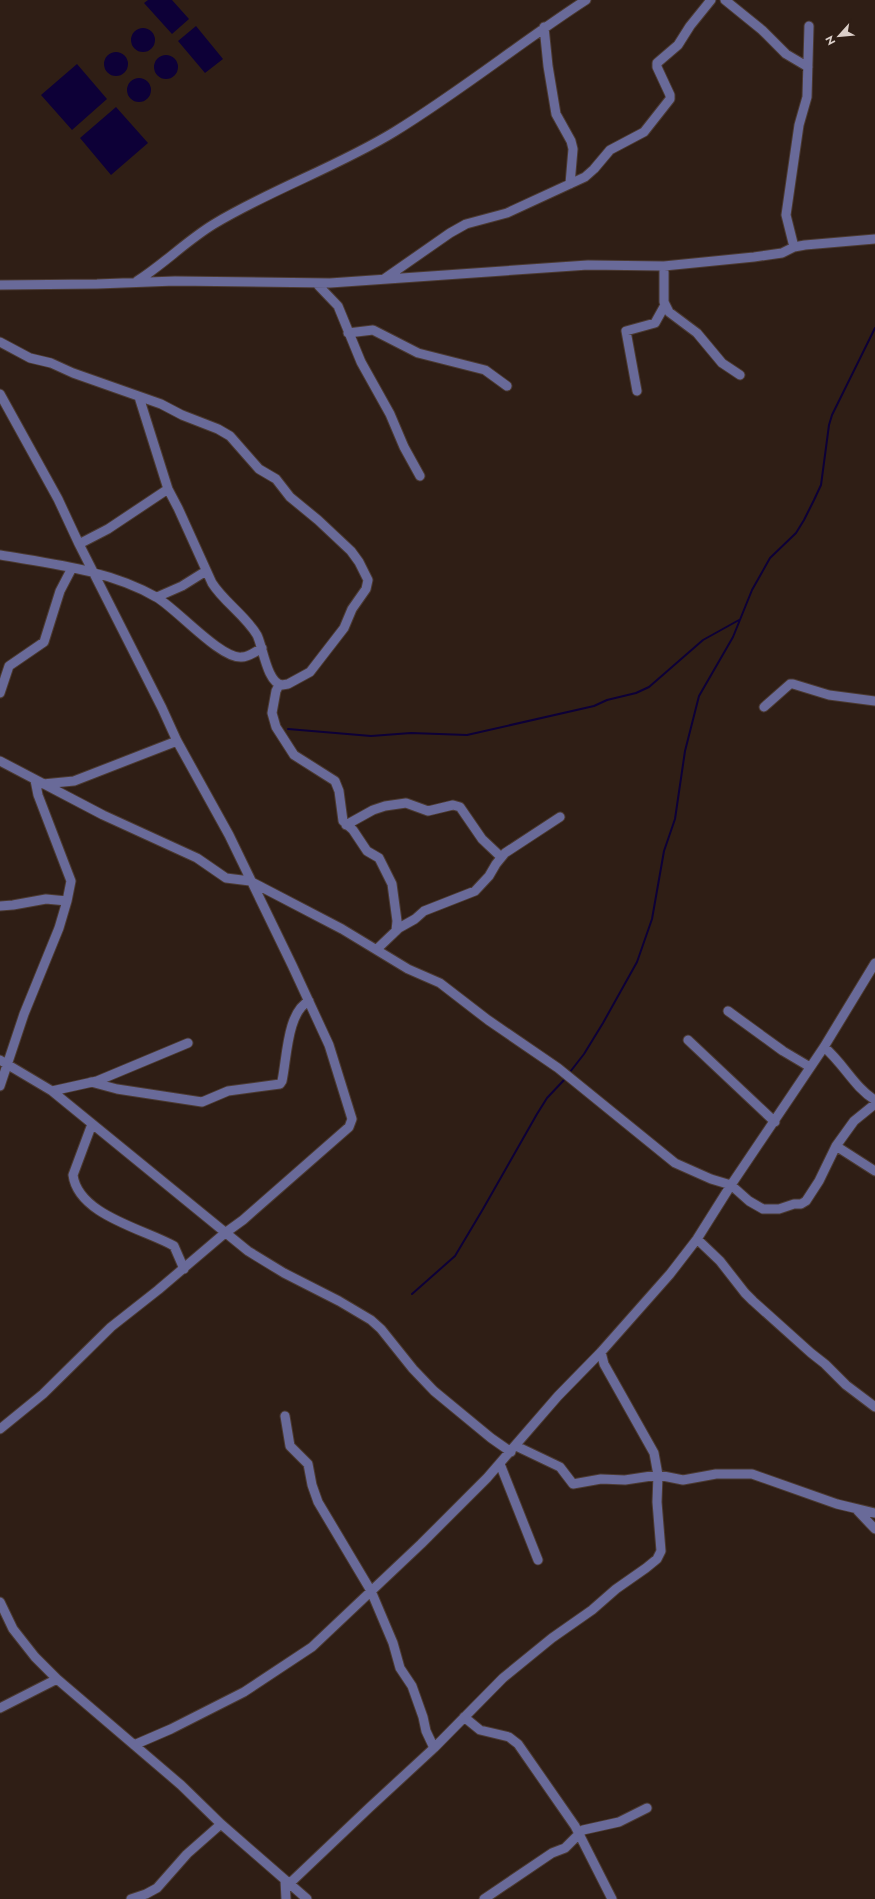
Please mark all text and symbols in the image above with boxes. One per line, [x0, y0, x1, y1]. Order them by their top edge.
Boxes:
north arrow [819, 16, 859, 56]
text: N [821, 33, 839, 48]

